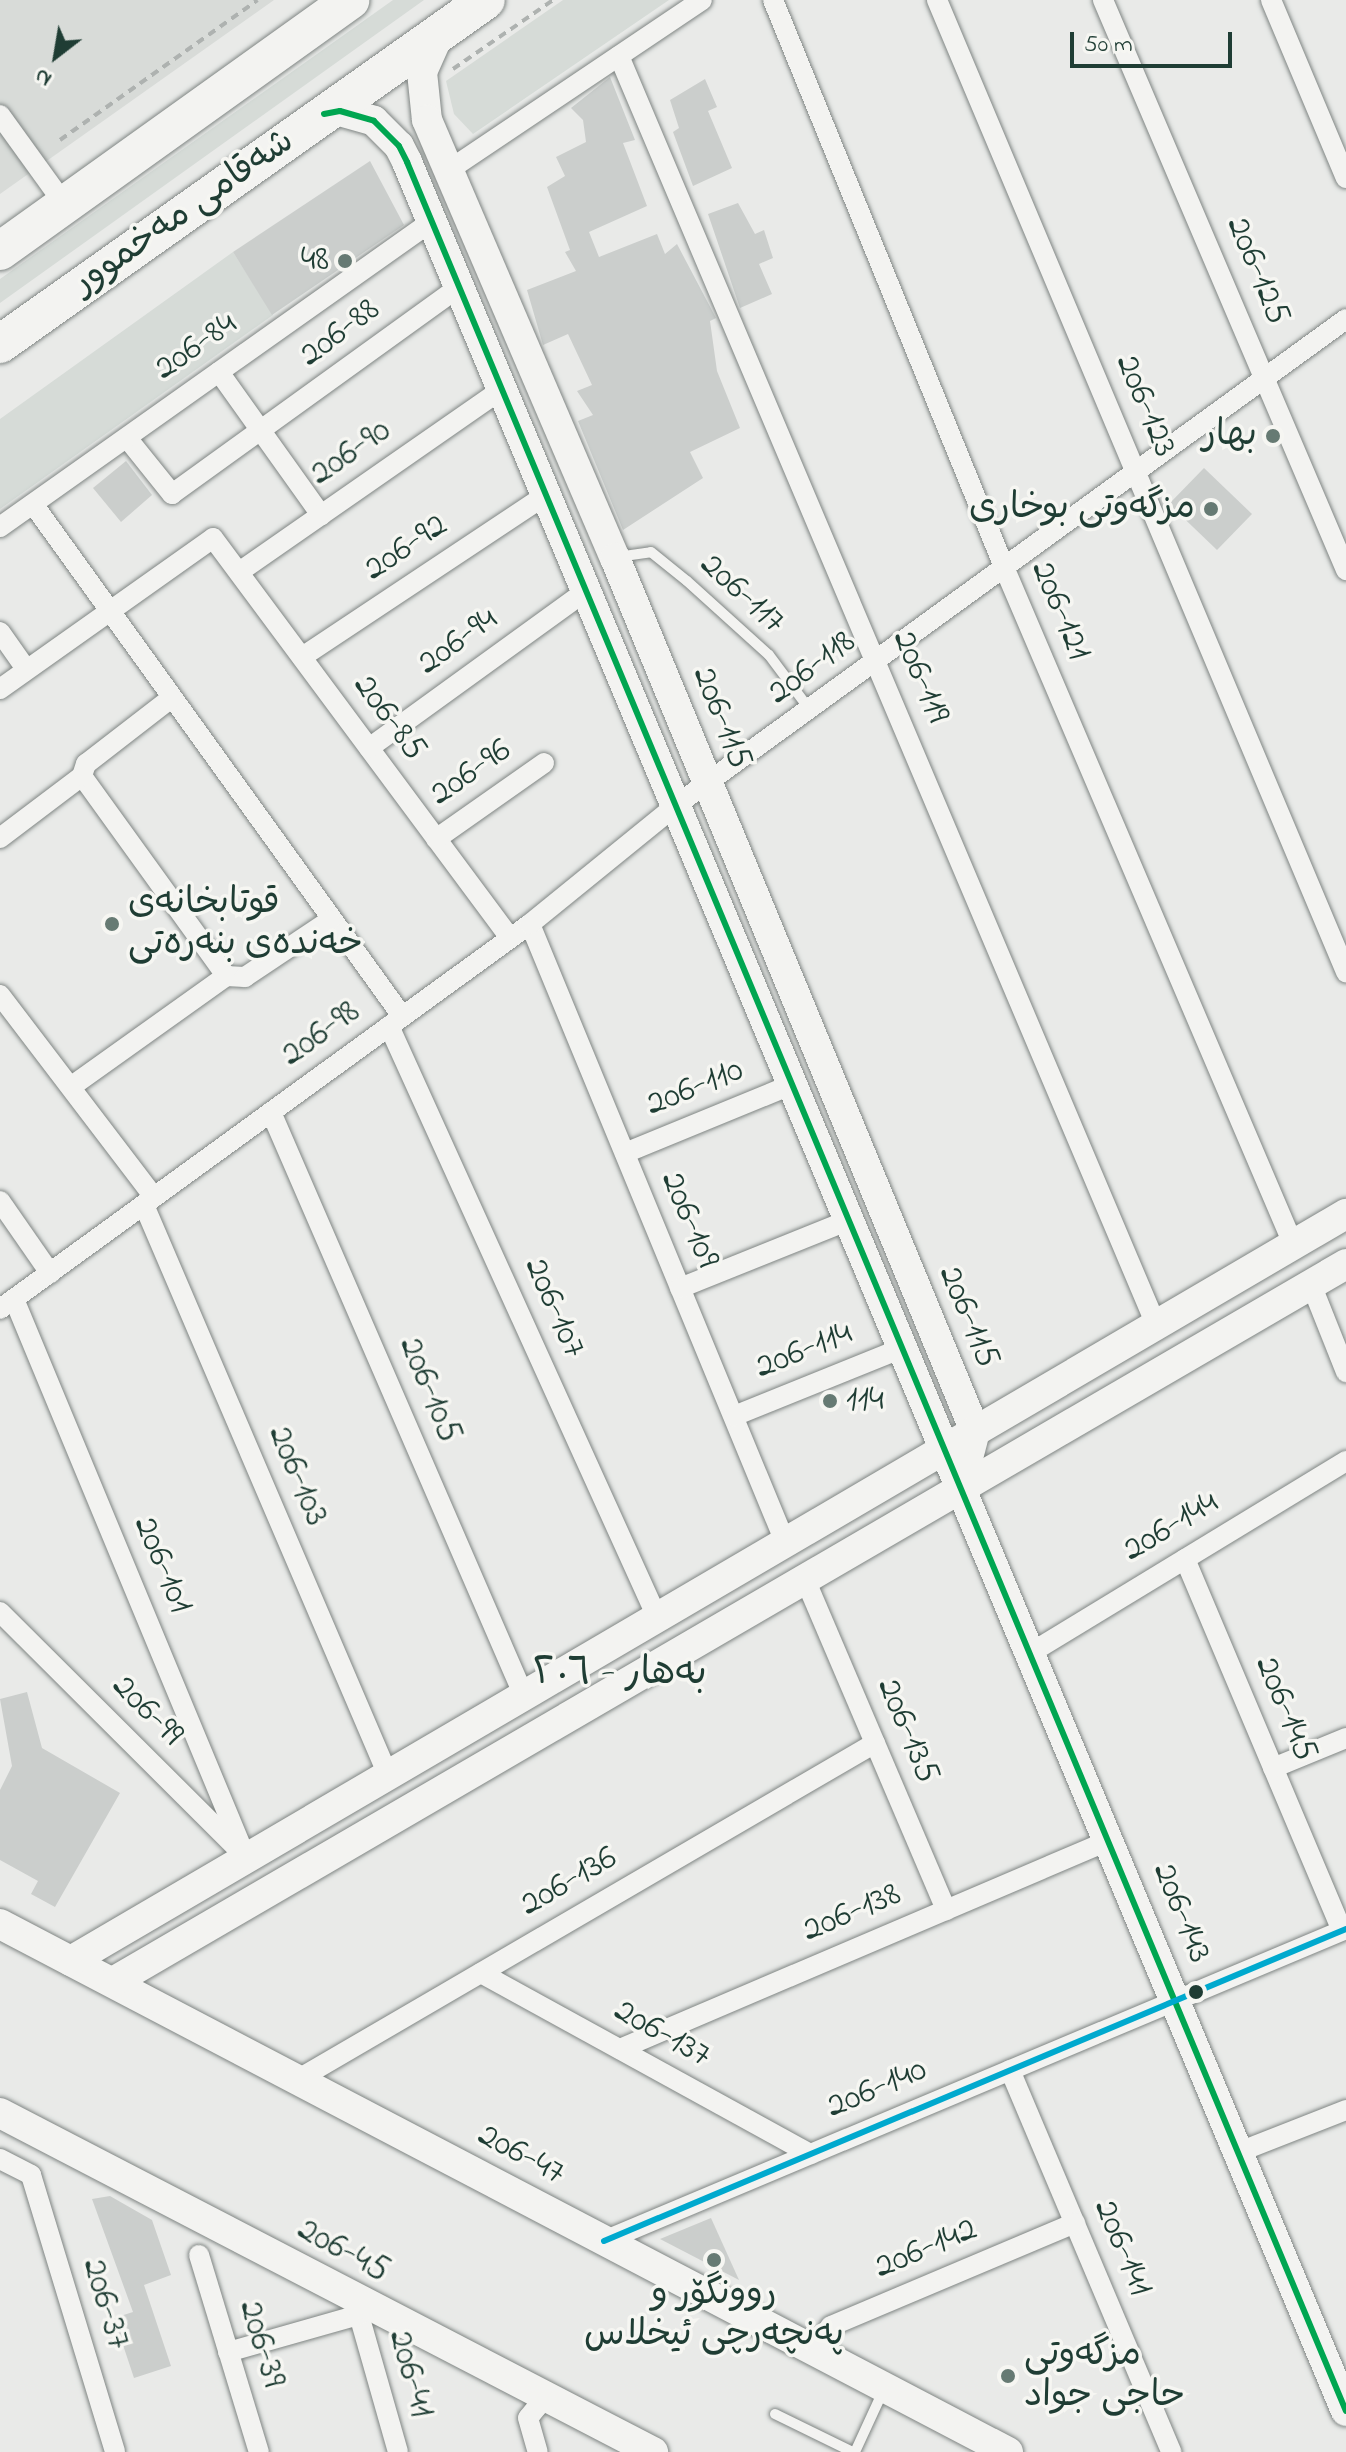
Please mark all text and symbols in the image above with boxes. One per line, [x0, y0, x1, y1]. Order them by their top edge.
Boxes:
north arrow [16, 16, 96, 96]
scale bar [1074, 16, 1236, 66]
text: 50 m [1084, 28, 1133, 63]
text: N [29, 59, 58, 94]
street label: شەقامی مەخموور [65, 121, 303, 305]
street label: 206-125 [1215, 211, 1299, 331]
place label: 48 [301, 239, 329, 283]
marker: 48 [336, 252, 354, 270]
street label: 206-88 [291, 289, 389, 377]
street label: 206-84 [146, 303, 246, 391]
street label: 206-123 [1104, 348, 1186, 464]
street label: 206-90 [302, 410, 400, 496]
place label: بهار [1202, 414, 1257, 458]
marker: بهار [1264, 427, 1282, 445]
place label: مزگەوتی بوخاری [969, 487, 1195, 531]
marker: مزگەوتی بوخاری [1202, 500, 1220, 518]
street label: 206-92 [356, 505, 456, 591]
street label: 206-117 [690, 544, 794, 644]
street label: 206-121 [1020, 555, 1100, 667]
street label: 206-94 [410, 599, 506, 685]
street label: 206-118 [759, 621, 865, 715]
street label: 206-119 [881, 624, 959, 730]
street label: 206-115 [681, 661, 761, 775]
street label: 206-85 [343, 666, 435, 770]
street label: 206-96 [422, 730, 520, 816]
place label: قوتابخانەی خەندەی بنەرەتی [128, 881, 363, 966]
marker: قوتابخانەی خەندەی بنەرەتی [103, 915, 121, 933]
street label: 206-98 [273, 991, 369, 1077]
street label: 206-110 [640, 1049, 750, 1127]
street label: 206-109 [649, 1165, 729, 1275]
street label: 206-107 [513, 1251, 595, 1365]
street label: 206-115 [927, 1260, 1009, 1374]
street label: 206-114 [749, 1312, 859, 1390]
street label: 206-105 [388, 1331, 470, 1449]
place label: 114 [846, 1379, 884, 1423]
marker: 114 [821, 1392, 839, 1410]
street label: 206-103 [257, 1419, 337, 1533]
street label: 206-144 [1115, 1482, 1227, 1572]
street label: 206-101 [122, 1510, 202, 1620]
street label: 206-145 [1244, 1650, 1326, 1768]
district label: بەهار - ٢٠٦ [533, 1652, 707, 1698]
street label: 206-99 [102, 1666, 192, 1756]
street label: 206-135 [866, 1672, 948, 1790]
street label: 206-136 [513, 1837, 625, 1927]
street label: 206-143 [1142, 1857, 1220, 1969]
street label: 206-138 [796, 1873, 908, 1953]
unlabelled marker [1188, 1984, 1204, 2000]
street label: 206-137 [606, 1990, 718, 2078]
street label: 206-140 [820, 2049, 934, 2129]
street label: 206-47 [470, 2114, 572, 2196]
street label: 206-141 [1082, 2193, 1162, 2303]
street label: 206-142 [868, 2208, 984, 2290]
street label: 206-45 [290, 2209, 396, 2293]
marker: روونگۆر و په‌نچه‌رچی ئیخلاس [705, 2251, 723, 2269]
street label: 206-37 [71, 2253, 139, 2355]
place label: روونگۆر و په‌نچه‌رچی ئیخلاس [584, 2272, 844, 2357]
street label: 206-39 [227, 2295, 295, 2393]
street label: 206-41 [377, 2325, 443, 2423]
place label: مزگەوتی حاجی جواد [1024, 2333, 1185, 2418]
marker: مزگەوتی حاجی جواد [999, 2367, 1017, 2385]

